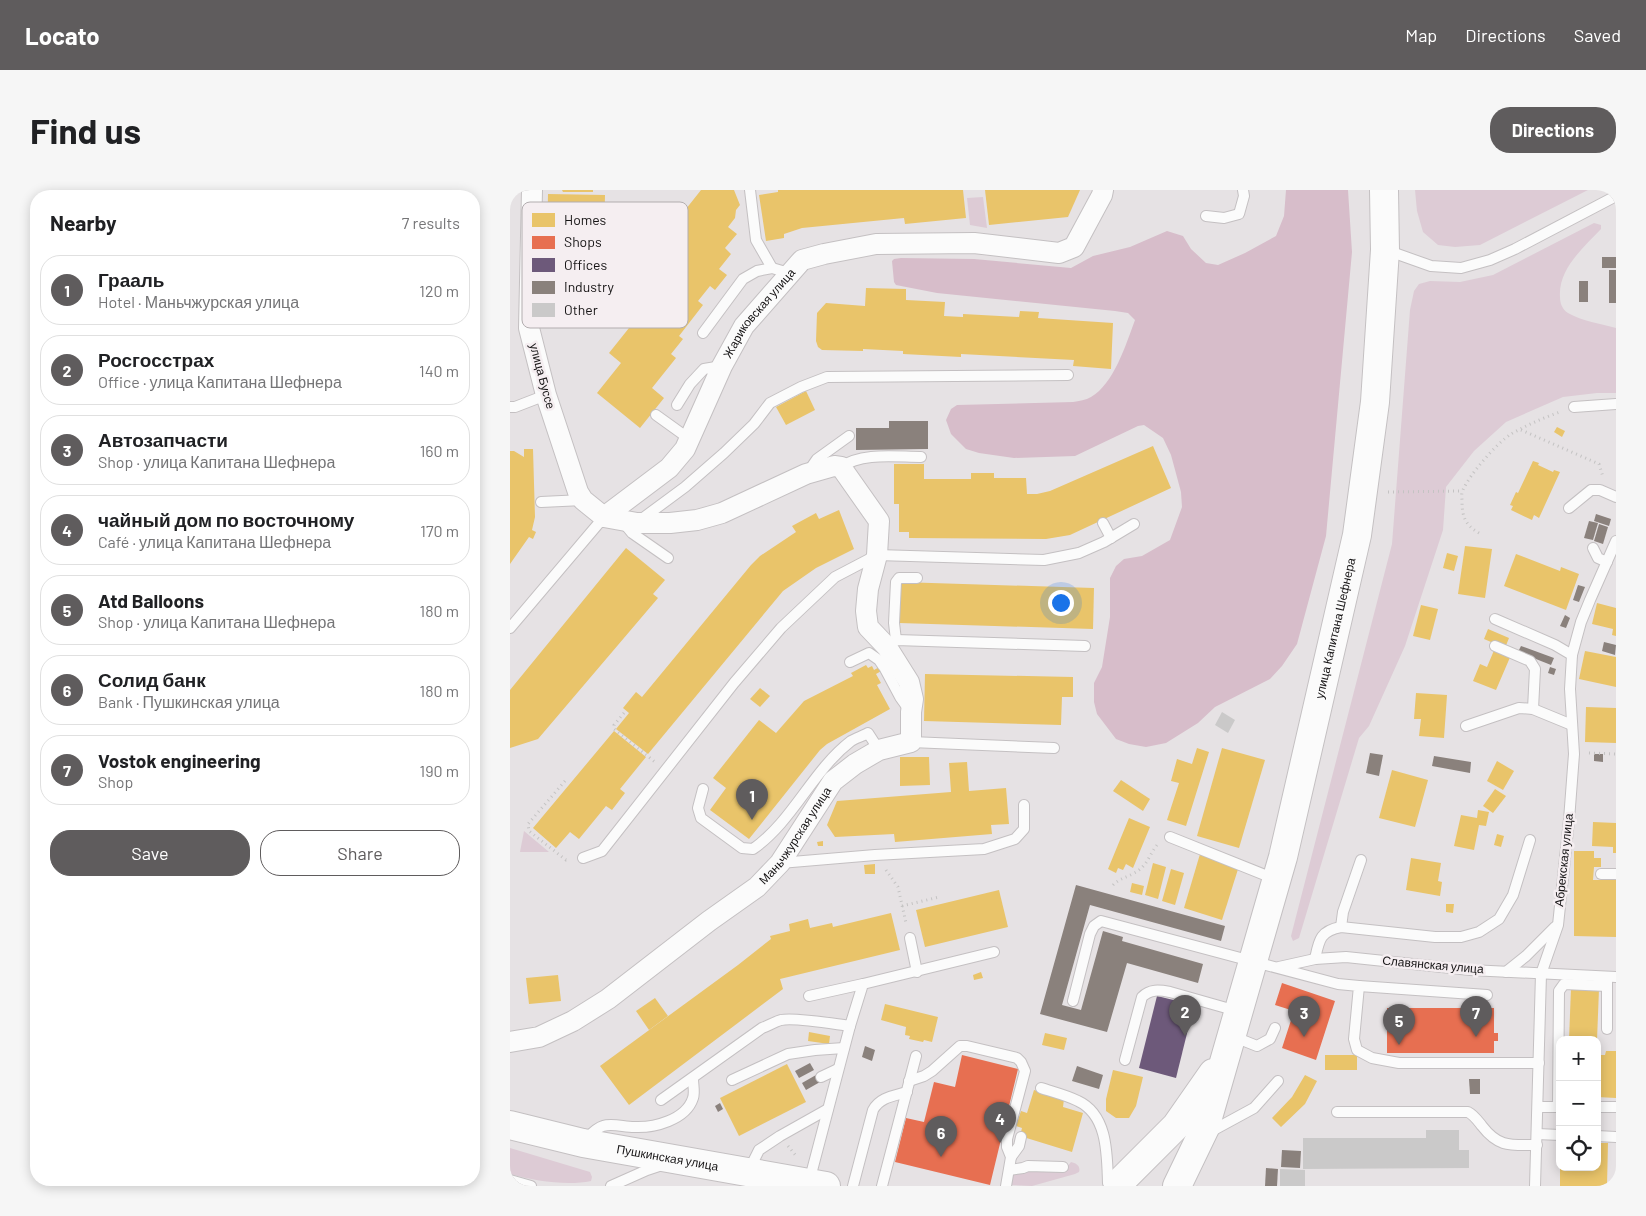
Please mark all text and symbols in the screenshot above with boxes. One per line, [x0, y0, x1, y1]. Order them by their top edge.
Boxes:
text: Locato [25, 21, 100, 50]
text: Map [1405, 24, 1437, 46]
text: Directions [1465, 24, 1546, 46]
text: Saved [1574, 24, 1621, 46]
button: Directions [1490, 107, 1616, 153]
text: Find us [30, 109, 141, 151]
legend [522, 202, 688, 328]
text: Nearby [50, 210, 116, 235]
text: Homes [564, 211, 607, 228]
text: 7 results [402, 213, 460, 232]
text: Shops [564, 233, 602, 250]
text: Offices [564, 256, 607, 273]
street label: Жариковская улица [720, 265, 798, 360]
text: Грааль [98, 268, 165, 291]
text: Industry [564, 278, 615, 295]
text: 1 [64, 281, 70, 300]
text: 120 m [419, 281, 459, 300]
text: Hotel · Маньчжурская улица [98, 292, 299, 311]
text: Other [564, 301, 598, 318]
street label: улица Буссе [526, 341, 559, 411]
text: Росгосстрах [98, 348, 214, 371]
text: 2 [63, 361, 71, 380]
text: 140 m [419, 361, 459, 380]
text: Office · улица Капитана Шефнера [98, 372, 342, 391]
text: Автозапчасти [98, 428, 228, 451]
text: 3 [63, 441, 71, 460]
text: 160 m [420, 441, 459, 460]
text: Shop · улица Капитана Шефнера [98, 452, 335, 471]
text: чайный дом по восточному [98, 508, 354, 531]
text: 4 [62, 521, 72, 540]
text: 170 m [420, 521, 459, 540]
text: Café · улица Капитана Шефнера [98, 532, 331, 551]
street label: улица Капитана Шефнера [1312, 556, 1358, 700]
text: Atd Balloons [98, 589, 204, 612]
your location [1048, 590, 1074, 616]
text: 5 [63, 601, 71, 620]
text: 180 m [420, 601, 459, 620]
text: Shop · улица Капитана Шефнера [98, 612, 335, 631]
text: Солид банк [98, 668, 206, 691]
text: 6 [63, 681, 71, 700]
text: 180 m [420, 681, 459, 700]
text: Bank · Пушкинская улица [98, 692, 280, 711]
text: Vostok engineering [98, 749, 261, 772]
text: 7 [63, 761, 71, 780]
text: 190 m [420, 761, 459, 780]
text: Shop [98, 772, 133, 791]
pin: 1 [736, 779, 768, 820]
street label: Маньчжурская улица [756, 784, 834, 887]
street label: Абрекская улица [1551, 812, 1576, 907]
button: Save [50, 830, 250, 876]
button: Share [260, 830, 460, 876]
street label: Славянская улица [1382, 953, 1485, 976]
pin: 2 [1169, 995, 1201, 1036]
pin: 3 [1288, 996, 1320, 1037]
pin: 7 [1460, 996, 1492, 1037]
pin: 5 [1383, 1004, 1415, 1045]
map controls [1556, 1036, 1601, 1171]
button: + [1556, 1036, 1601, 1081]
button: − [1556, 1081, 1601, 1126]
pin: 4 [984, 1102, 1016, 1143]
pin: 6 [925, 1116, 957, 1157]
button: locate [1556, 1126, 1601, 1171]
street label: Пушкинская улица [616, 1141, 720, 1173]

